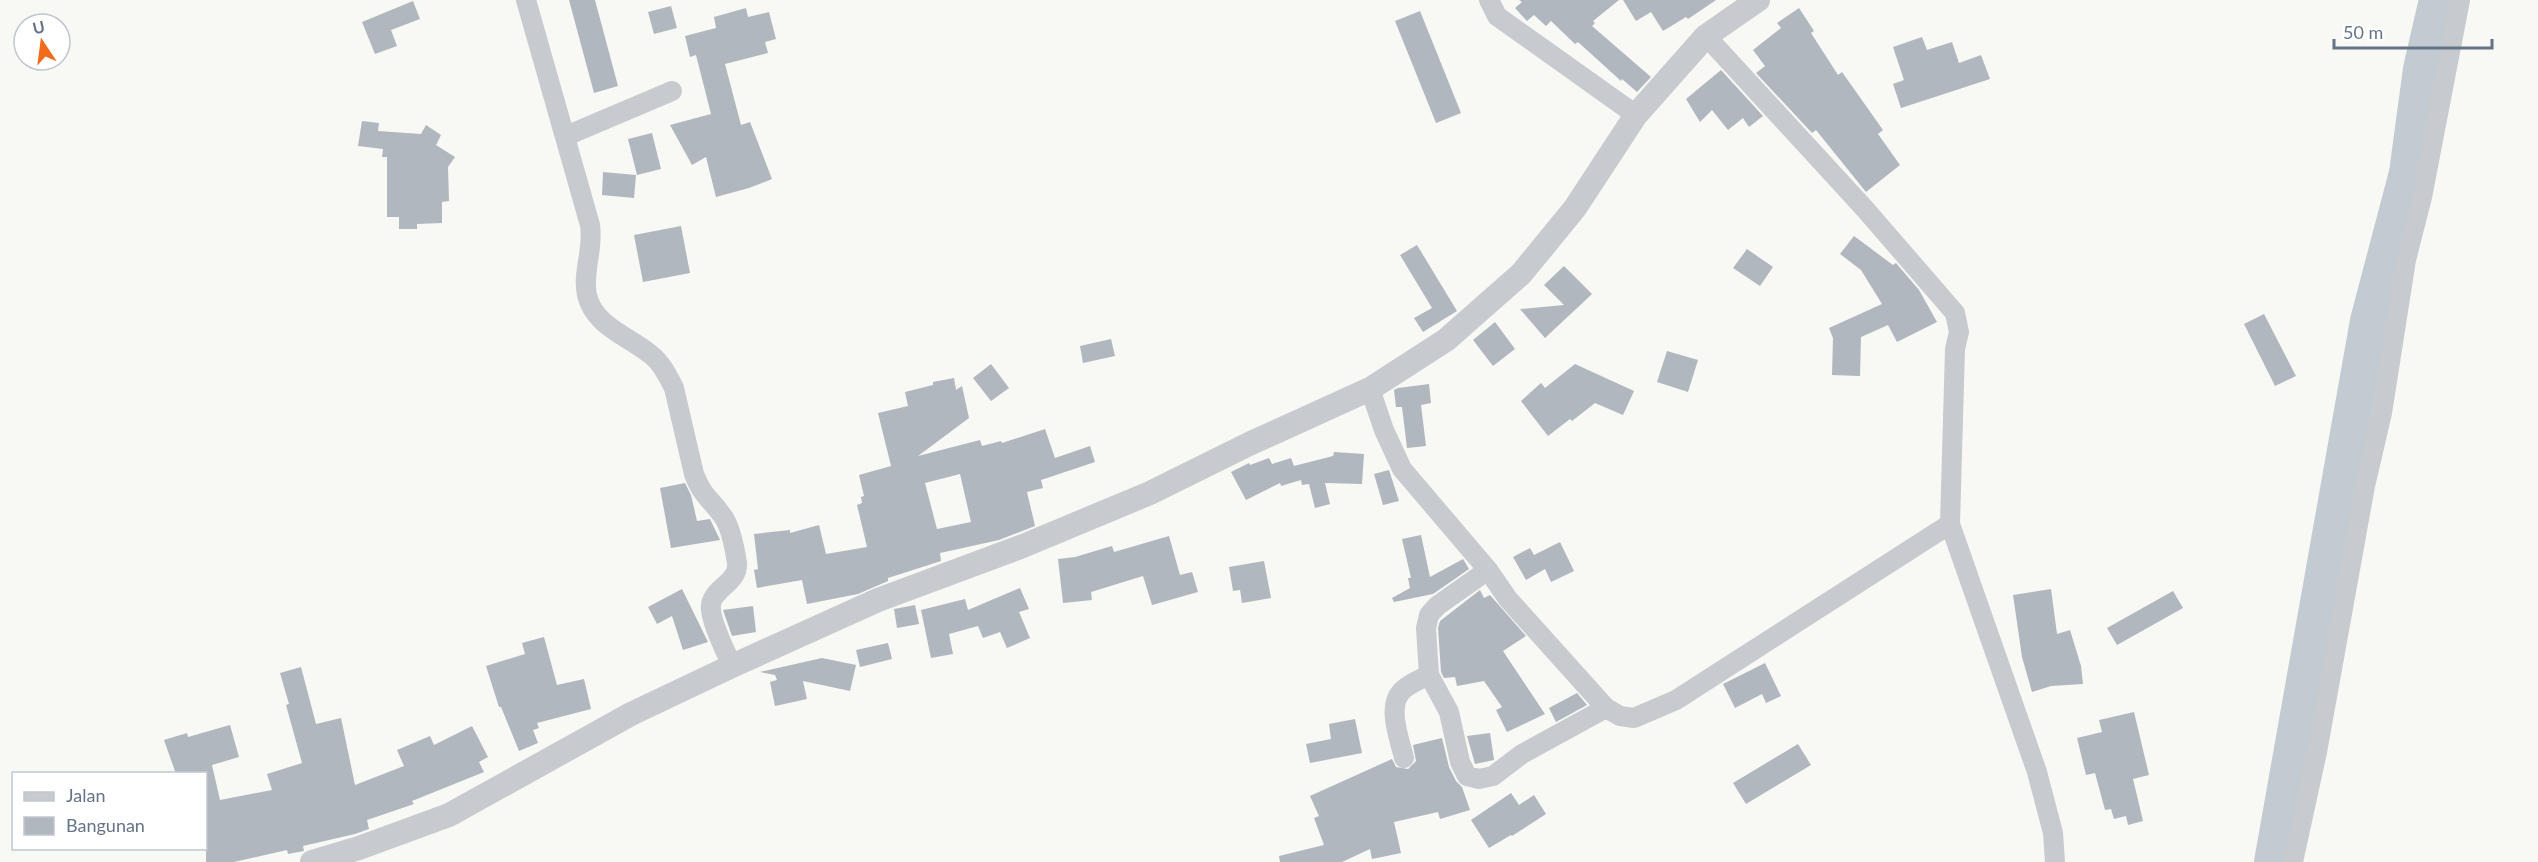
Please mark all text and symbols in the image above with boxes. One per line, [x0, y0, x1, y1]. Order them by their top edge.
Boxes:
north arrow [12, 12, 72, 72]
scale bar [2334, 12, 2492, 50]
text: U [31, 16, 46, 37]
text: 50 m [2343, 21, 2383, 43]
legend [12, 772, 207, 850]
text: Jalan [66, 784, 105, 806]
text: Bangunan [66, 814, 145, 836]

